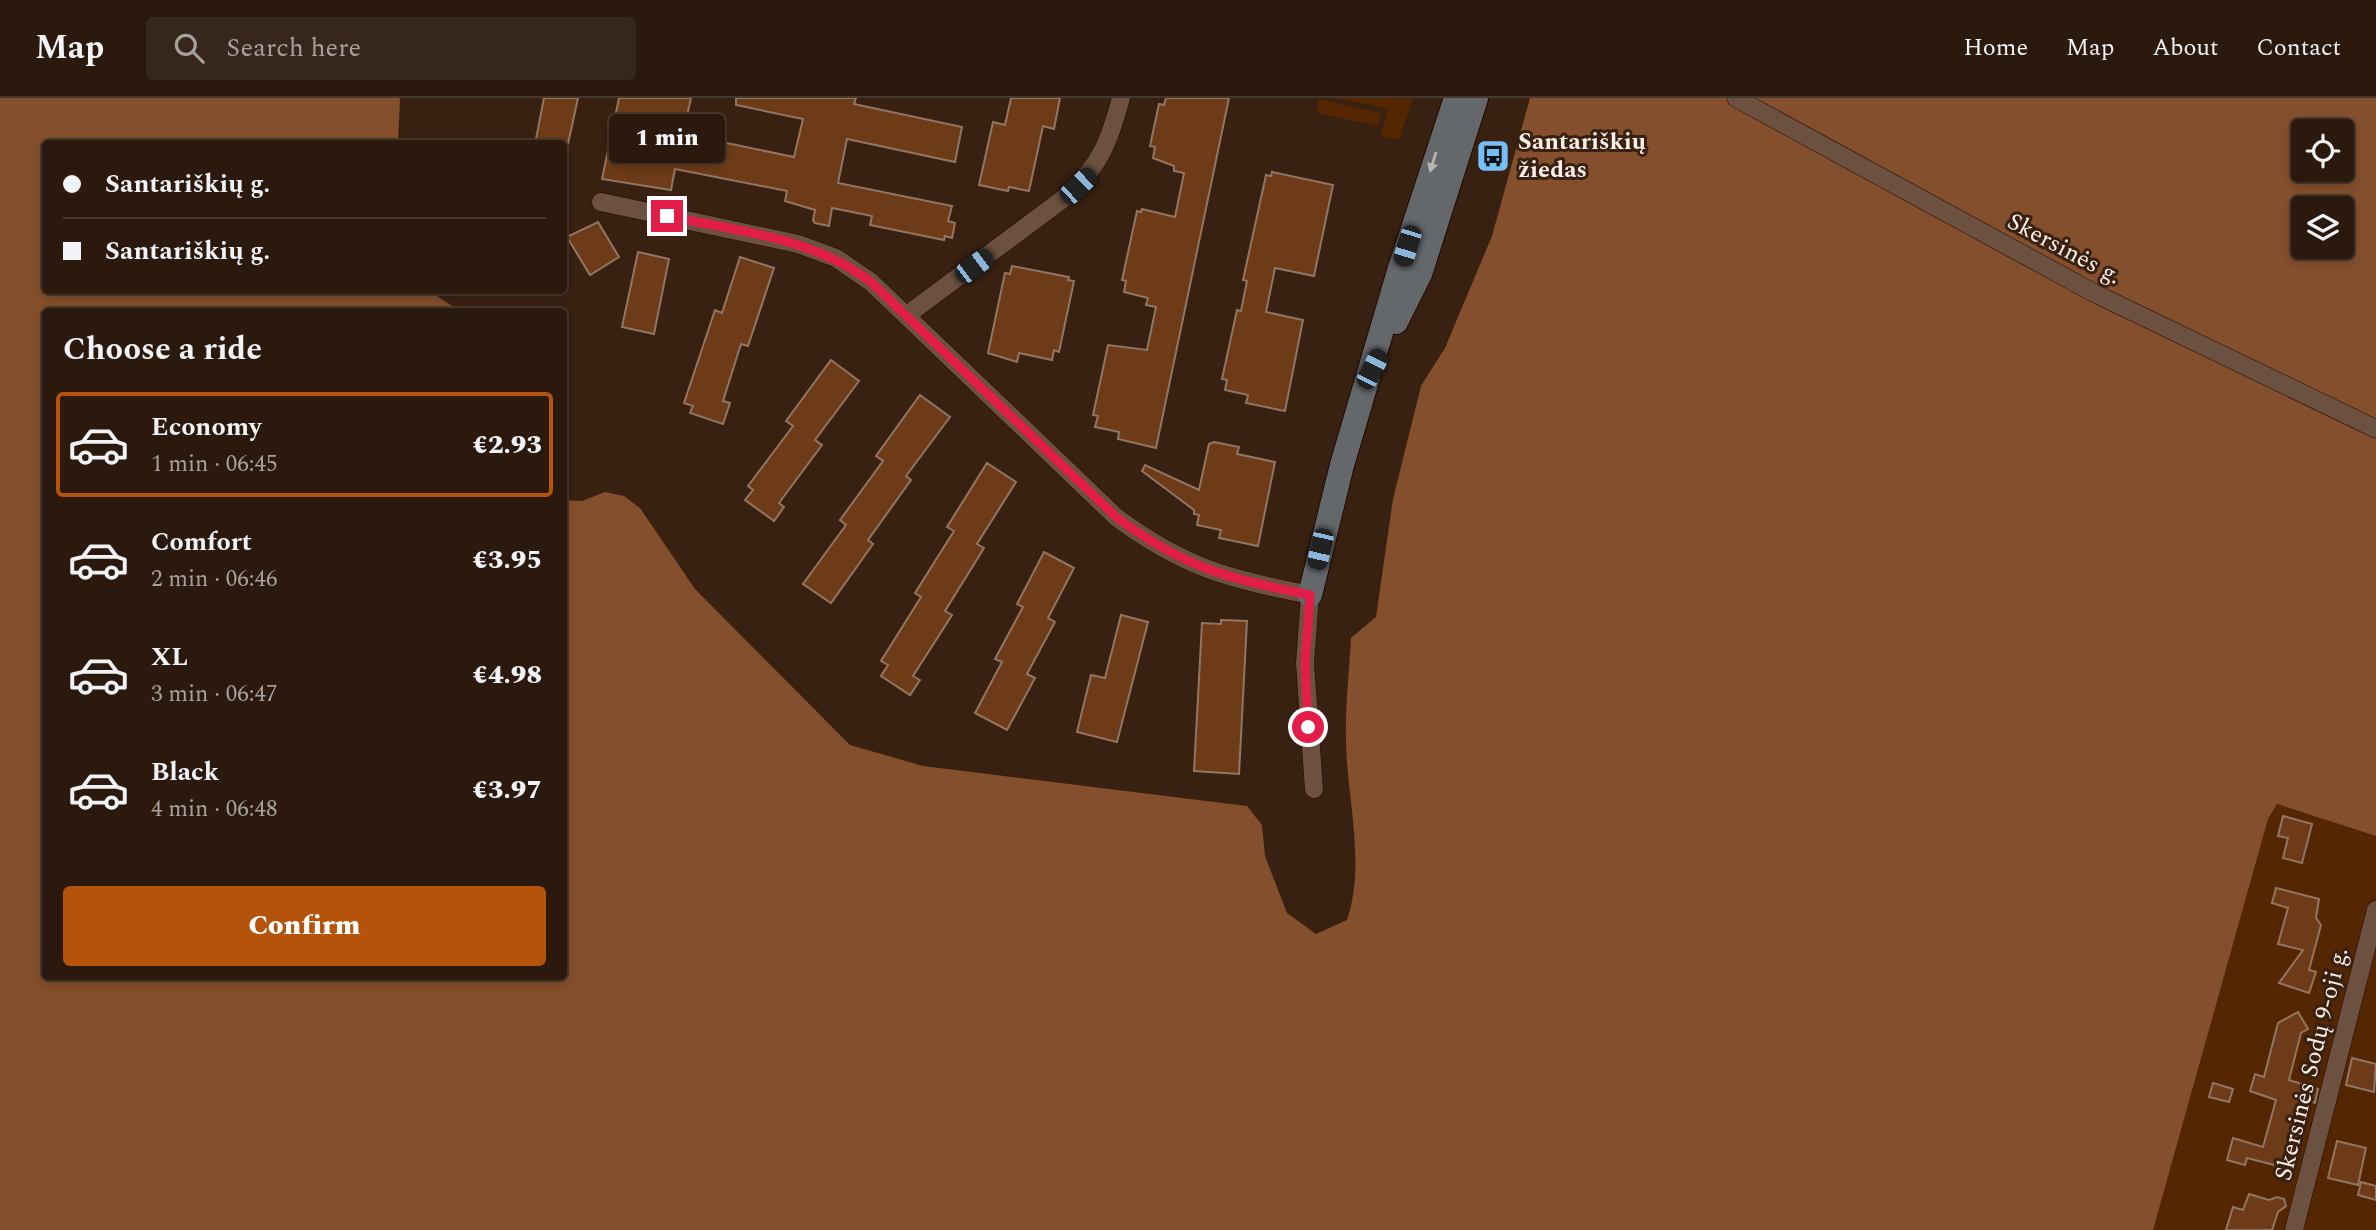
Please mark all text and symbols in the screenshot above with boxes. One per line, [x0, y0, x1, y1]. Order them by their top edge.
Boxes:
search box [146, 17, 636, 80]
text: Map [35, 23, 104, 73]
text: Search here [226, 28, 361, 68]
icon: search [170, 29, 208, 67]
text: Home [1963, 30, 2028, 66]
text: Map [2066, 30, 2114, 66]
text: About [2152, 30, 2218, 66]
text: Contact [2256, 30, 2341, 66]
callout: 1 min [609, 115, 725, 164]
map controls [2291, 119, 2354, 259]
button: locate [2291, 119, 2354, 182]
text: 1 min [635, 121, 699, 156]
place label: Santariškių žiedas [1518, 124, 1646, 188]
bus stop icon: Santariškių žiedas [1474, 137, 1512, 175]
one-way arrow [1428, 152, 1438, 173]
text: Santariškių g. [105, 164, 270, 204]
car [1056, 164, 1101, 208]
button: layers [2291, 196, 2354, 259]
route end [651, 200, 683, 232]
street label: Skersinės g. [2000, 204, 2128, 294]
car [1391, 223, 1424, 269]
text: Santariškių g. [105, 231, 270, 271]
car [951, 245, 998, 287]
text: Choose a ride [63, 325, 262, 374]
car [1354, 346, 1391, 392]
text: Economy [151, 407, 261, 447]
icon: car [67, 413, 130, 476]
text: €2.93 [472, 425, 542, 465]
text: 1 min · 06:45 [151, 447, 278, 482]
text: Comfort [151, 522, 252, 562]
car [1306, 526, 1335, 572]
icon: car [67, 528, 130, 591]
text: €3.95 [472, 540, 542, 580]
text: 2 min · 06:46 [151, 562, 278, 597]
text: XL [151, 637, 188, 677]
icon: car [67, 643, 130, 706]
text: €4.98 [472, 655, 542, 695]
text: 3 min · 06:47 [151, 677, 278, 712]
route start [1292, 711, 1324, 743]
text: Black [151, 752, 219, 792]
icon: car [67, 758, 130, 821]
text: €3.97 [472, 770, 542, 810]
text: 4 min · 06:48 [151, 792, 278, 827]
button: Confirm [63, 886, 546, 966]
street label: Skersinės Sodų 9-oji g. [2266, 944, 2358, 1184]

